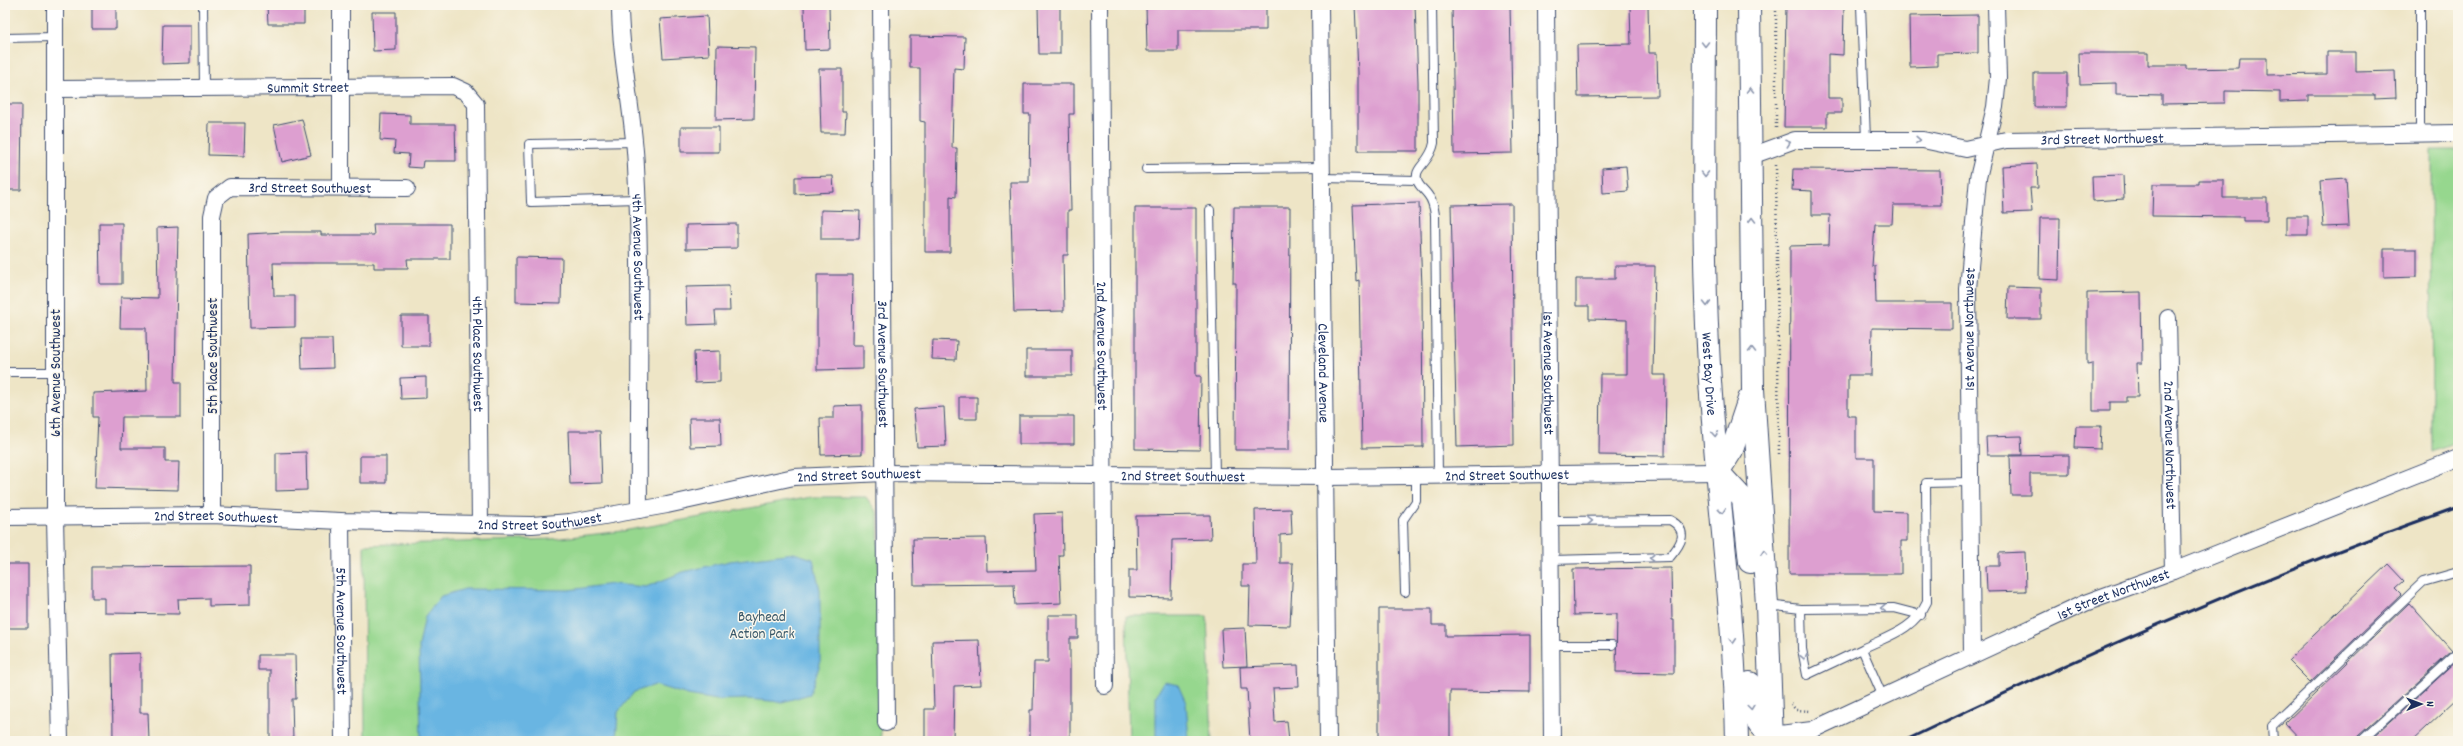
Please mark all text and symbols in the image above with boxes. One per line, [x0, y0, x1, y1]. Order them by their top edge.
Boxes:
one-way arrow [1701, 41, 1709, 47]
street label: Summit Street [267, 78, 350, 100]
one-way arrow [1746, 87, 1754, 93]
street label: 3rd Street Northwest [2041, 129, 2164, 152]
one-way arrow [1915, 136, 1921, 144]
one-way arrow [1784, 139, 1791, 147]
one-way arrow [1701, 171, 1709, 177]
street label: 3rd Street Southwest [248, 178, 372, 201]
street label: 4th Avenue Southwest [624, 193, 648, 321]
one-way arrow [1748, 217, 1756, 223]
street label: 1st Avenue Northwest [1959, 266, 1983, 391]
street label: 2nd Avenue Southwest [1089, 281, 1112, 411]
street label: 4th Place Southwest [465, 296, 488, 413]
street label: 5th Place Southwest [203, 297, 225, 414]
street label: 3rd Avenue Southwest [870, 300, 893, 428]
one-way arrow [1703, 301, 1711, 307]
street label: 6th Avenue Southwest [46, 309, 68, 437]
street label: 1st Avenue Southwest [1535, 311, 1559, 435]
street label: Cleveland Avenue [1310, 323, 1334, 423]
street label: West Bay Drive [1694, 332, 1721, 417]
one-way arrow [1748, 347, 1756, 353]
street label: 2nd Avenue Northwest [2156, 380, 2181, 510]
one-way arrow [1710, 431, 1719, 437]
street label: 2nd Street Southwest [797, 464, 922, 490]
street label: 2nd Street Southwest [1445, 465, 1570, 488]
street label: 2nd Street Southwest [1121, 466, 1246, 489]
street label: 2nd Street Southwest [154, 506, 279, 531]
street label: 2nd Street Southwest [477, 508, 604, 538]
one-way arrow [1717, 508, 1726, 514]
one-way arrow [1587, 517, 1593, 525]
one-way arrow [1759, 549, 1768, 556]
one-way arrow [1649, 554, 1655, 562]
street label: 1st Street Northwest [2054, 564, 2174, 627]
street label: 5th Avenue Southwest [328, 567, 352, 695]
one-way arrow [1880, 604, 1886, 612]
park label: Bayhead Action Park [729, 607, 795, 646]
one-way arrow [1729, 638, 1738, 644]
one-way arrow [1799, 654, 1807, 660]
north arrow [2401, 684, 2441, 724]
text: N [2421, 701, 2437, 707]
one-way arrow [1746, 704, 1755, 710]

